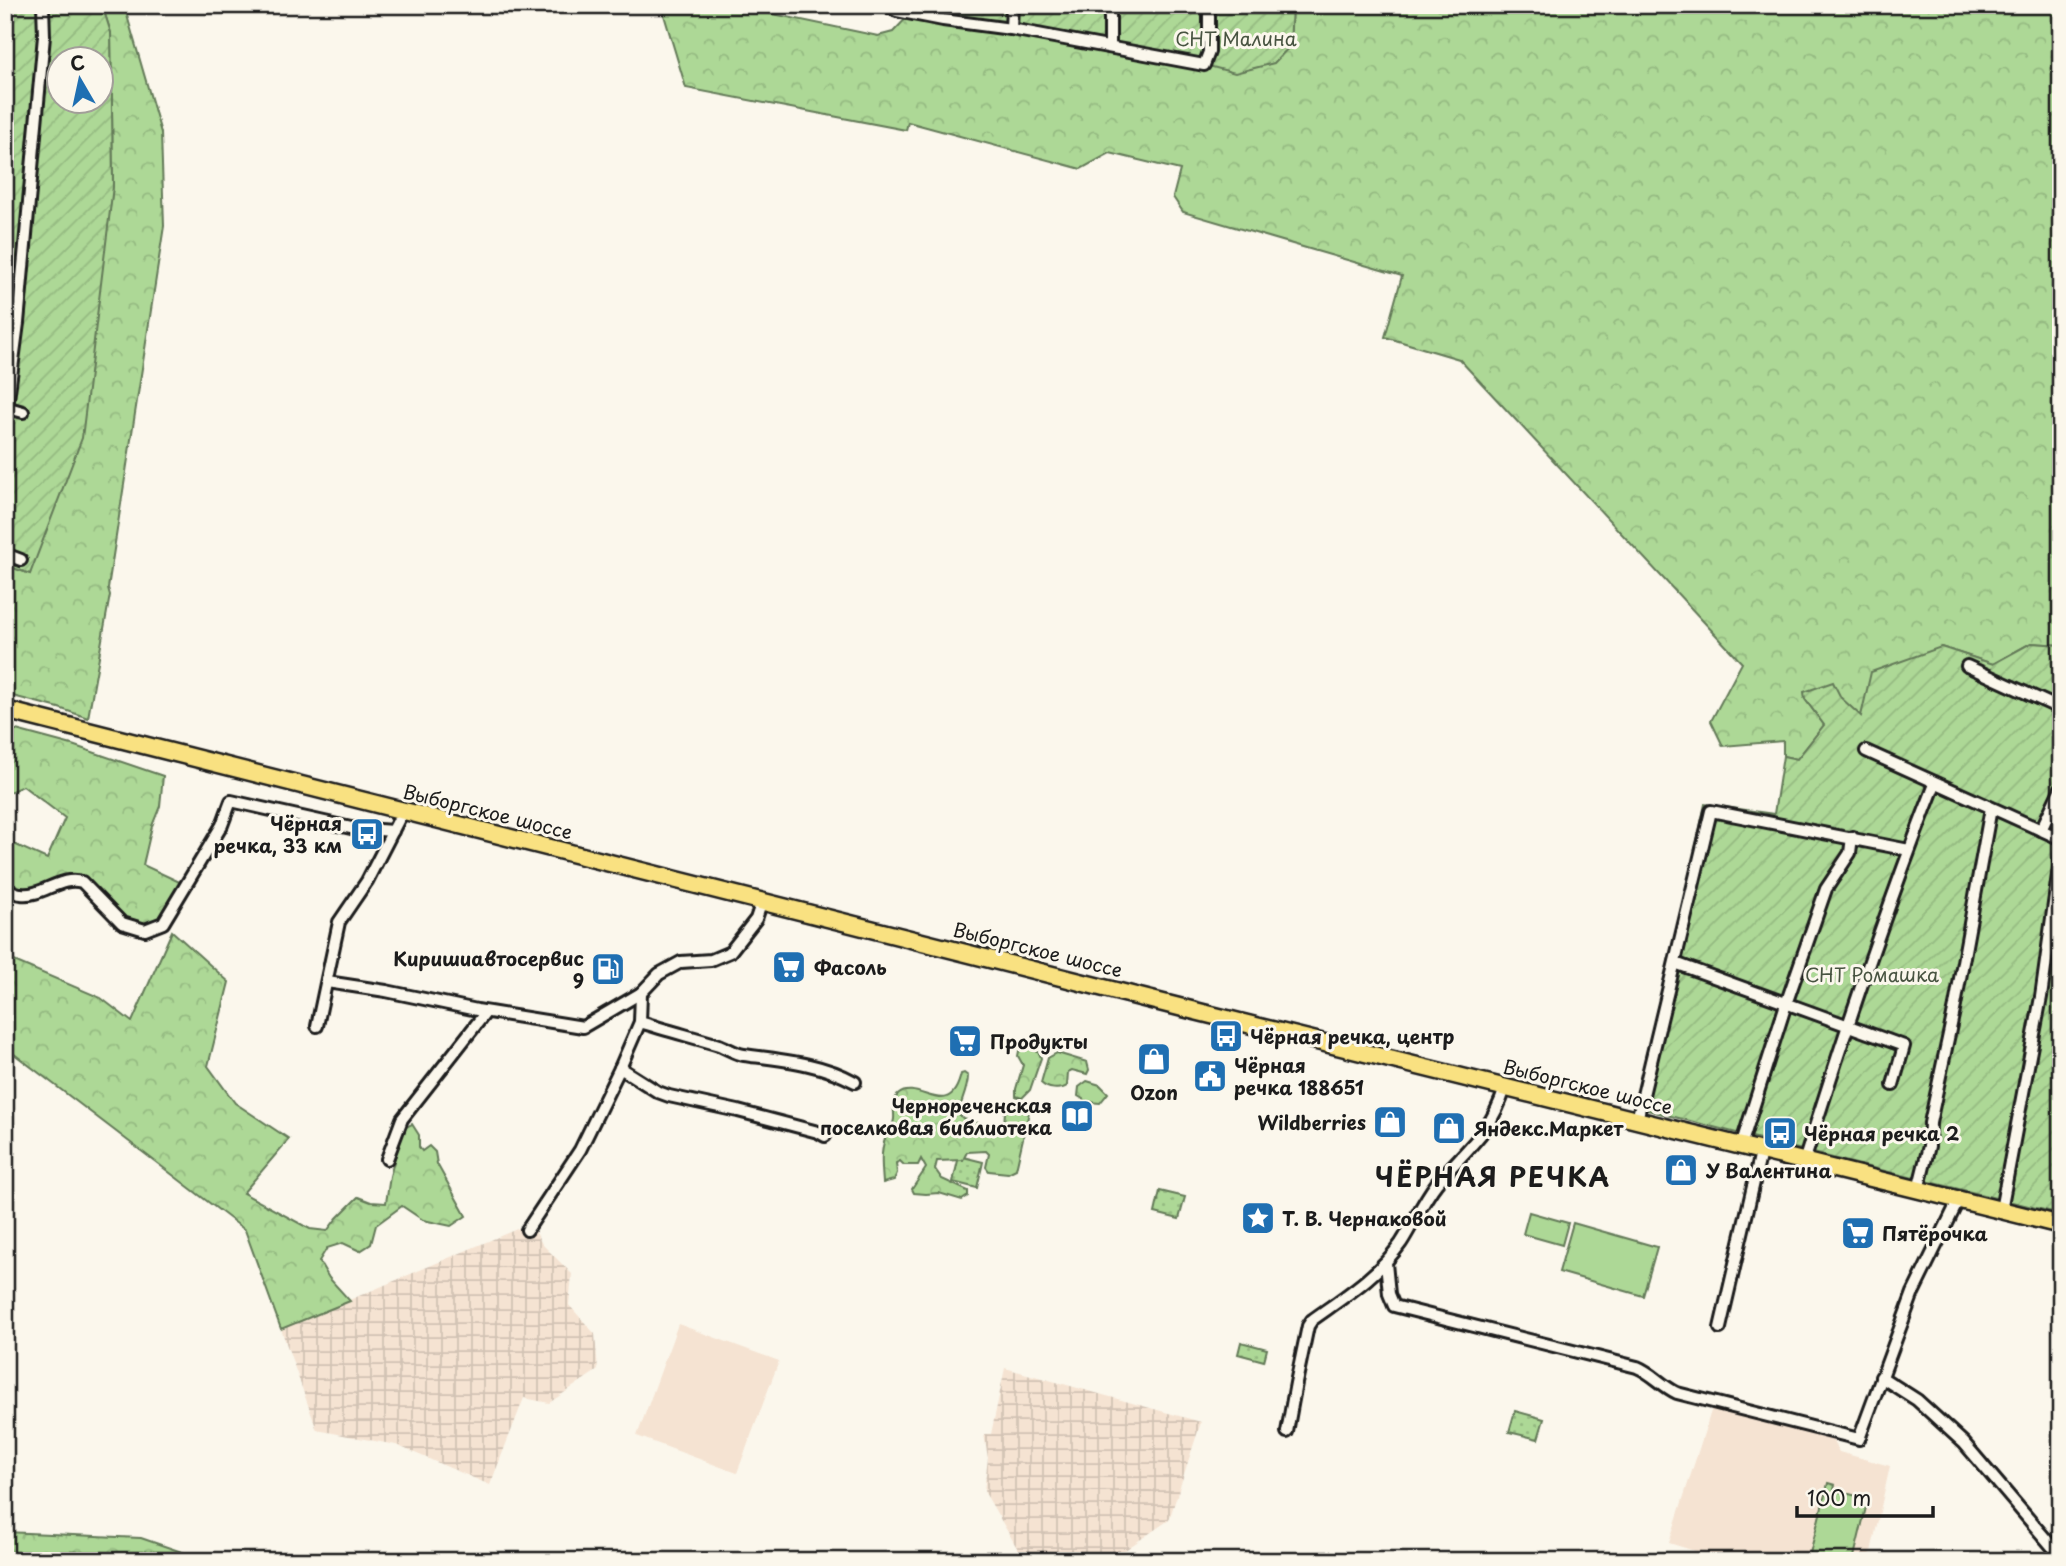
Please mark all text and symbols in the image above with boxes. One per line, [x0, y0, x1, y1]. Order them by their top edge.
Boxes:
park label: СНТ Малина [1175, 24, 1297, 52]
north arrow [46, 46, 116, 116]
text: С [68, 47, 86, 77]
street label: Выборгское шоссе [400, 776, 576, 846]
place label: Чёрная речка, 33 км [214, 809, 342, 859]
bus stop icon: Чёрная речка, 33 км [348, 815, 386, 853]
street label: Выборгское шоссе [950, 914, 1126, 984]
place label: Киришиавтосервис 9 [393, 944, 584, 994]
supermarket icon: Фасоль [770, 948, 808, 986]
fuel station icon: Киришиавтосервис 9 [589, 950, 627, 988]
place label: Фасоль [814, 953, 887, 981]
park label: СНТ Ромашка [1805, 960, 1939, 988]
bus stop icon: Чёрная речка, центр [1207, 1017, 1245, 1055]
supermarket icon: Продукты [946, 1022, 984, 1060]
place label: Чёрная речка, центр [1250, 1022, 1455, 1050]
place label: Продукты [990, 1027, 1088, 1055]
shop icon: Ozon [1135, 1040, 1173, 1078]
place label: Чёрная речка 188651 [1234, 1051, 1364, 1101]
street label: Выборгское шоссе [1500, 1051, 1676, 1121]
public building icon: Чёрная речка 188651 [1191, 1057, 1229, 1095]
place label: Ozon [1130, 1078, 1178, 1106]
place label: Чернореченская поселковая библиотека [820, 1091, 1052, 1141]
library icon: Чернореченская поселковая библиотека [1058, 1097, 1096, 1135]
shop icon: Wildberries [1371, 1103, 1409, 1141]
place label: Wildberries [1257, 1108, 1366, 1136]
shop icon: Яндекс.Маркет [1430, 1109, 1468, 1147]
place label: Яндекс.Маркет [1474, 1114, 1625, 1142]
bus stop icon: Чёрная речка 2 [1761, 1114, 1799, 1152]
place label: Чёрная речка 2 [1804, 1119, 1959, 1147]
shop icon: У Валентина [1662, 1151, 1700, 1189]
place label: У Валентина [1705, 1156, 1832, 1184]
district label: ЧЁРНАЯ РЕЧКА [1375, 1157, 1611, 1196]
place icon: Т. В. Чернаковой [1239, 1199, 1277, 1237]
place label: Т. В. Чернаковой [1282, 1204, 1447, 1232]
supermarket icon: Пятёрочка [1839, 1214, 1877, 1252]
place label: Пятёрочка [1882, 1219, 1988, 1247]
scale bar [1797, 1475, 1933, 1519]
text: 100 m [1807, 1481, 1871, 1513]

